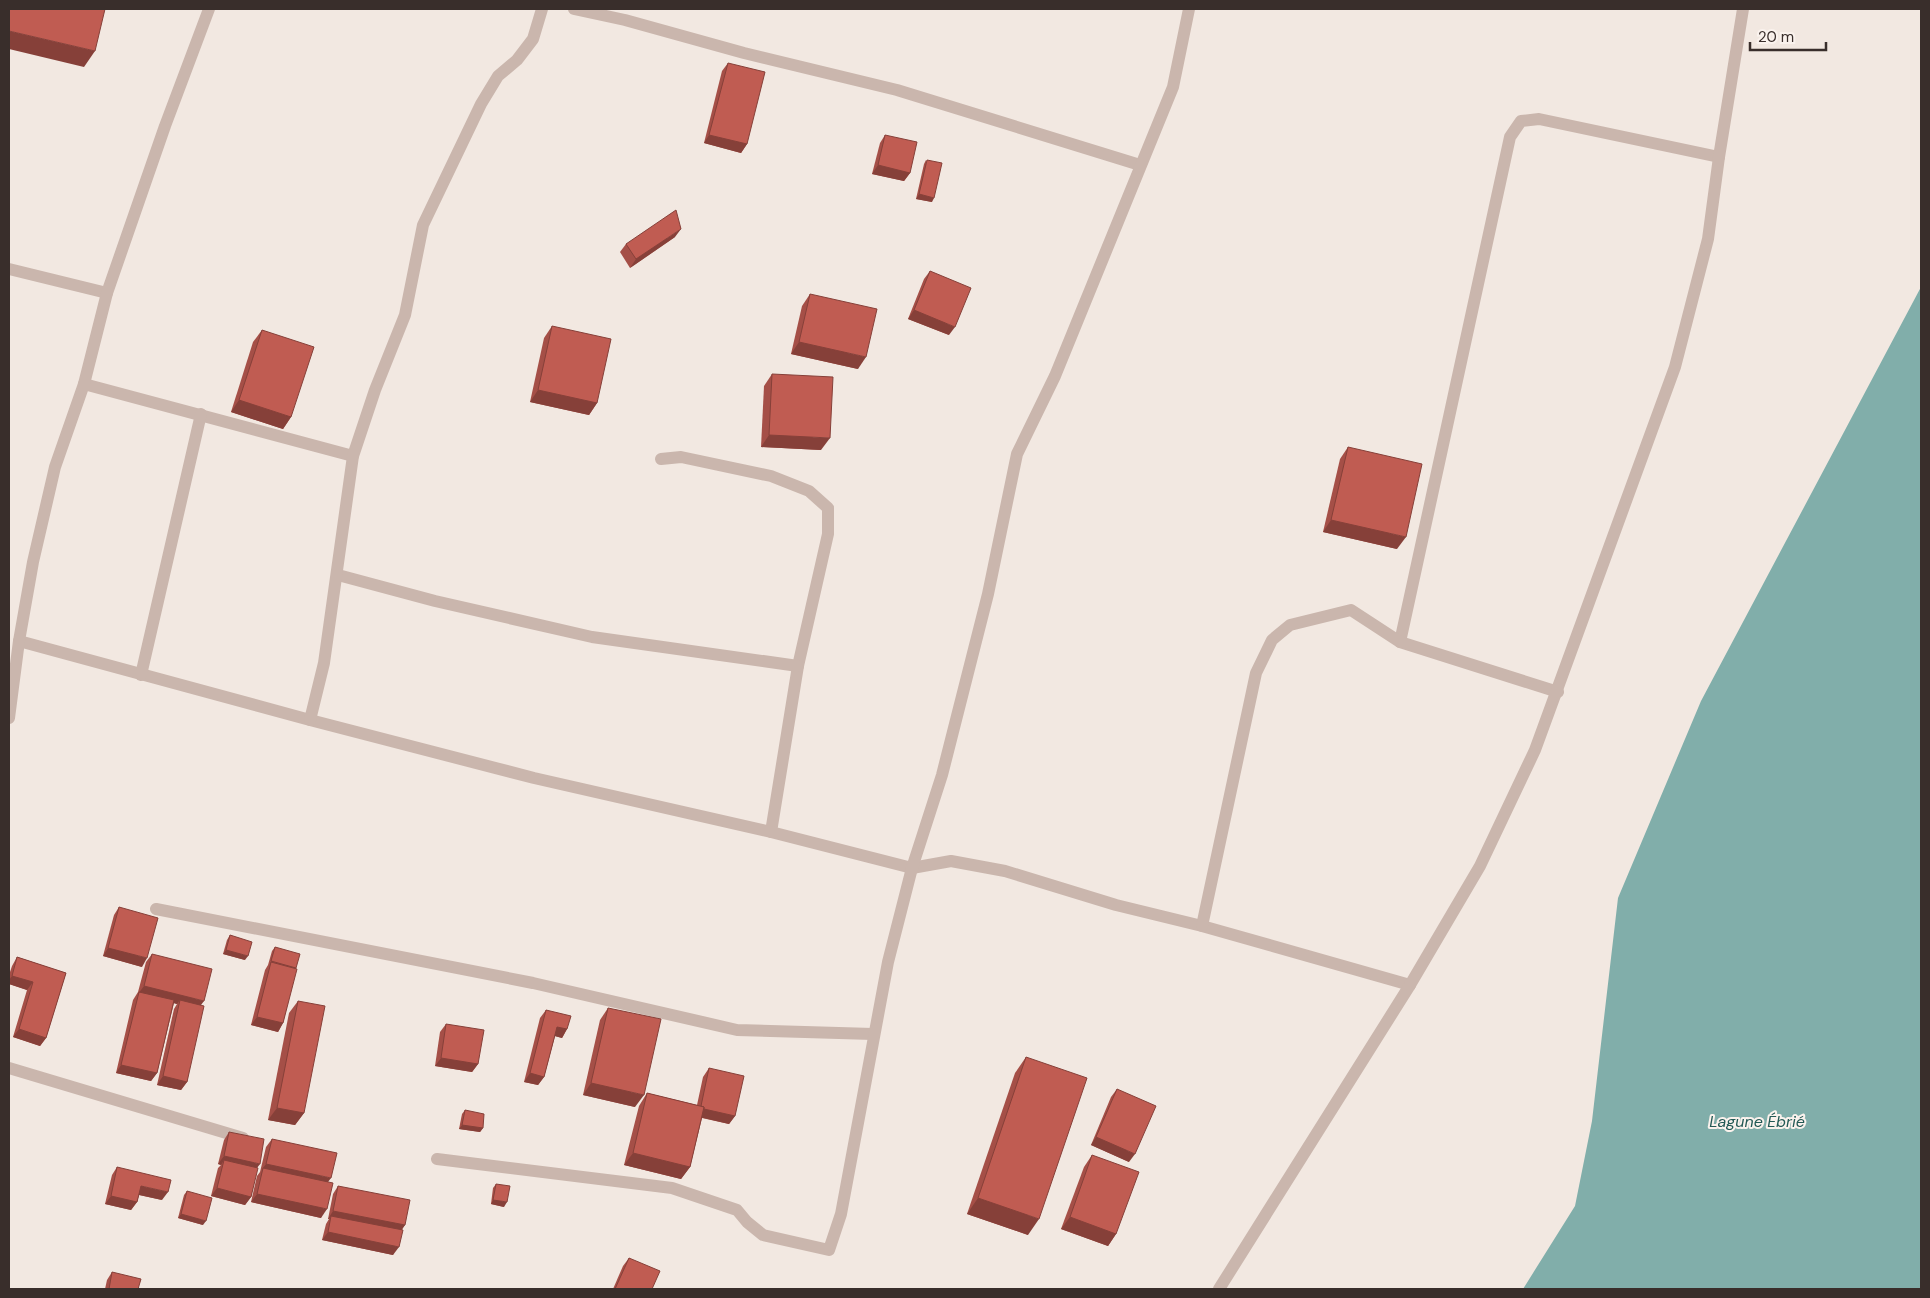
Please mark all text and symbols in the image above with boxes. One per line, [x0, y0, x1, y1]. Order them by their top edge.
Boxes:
scale bar [1750, 20, 1826, 52]
text: 20 m [1758, 27, 1794, 47]
water label: Lagune Ébrié [1709, 1111, 1805, 1132]

